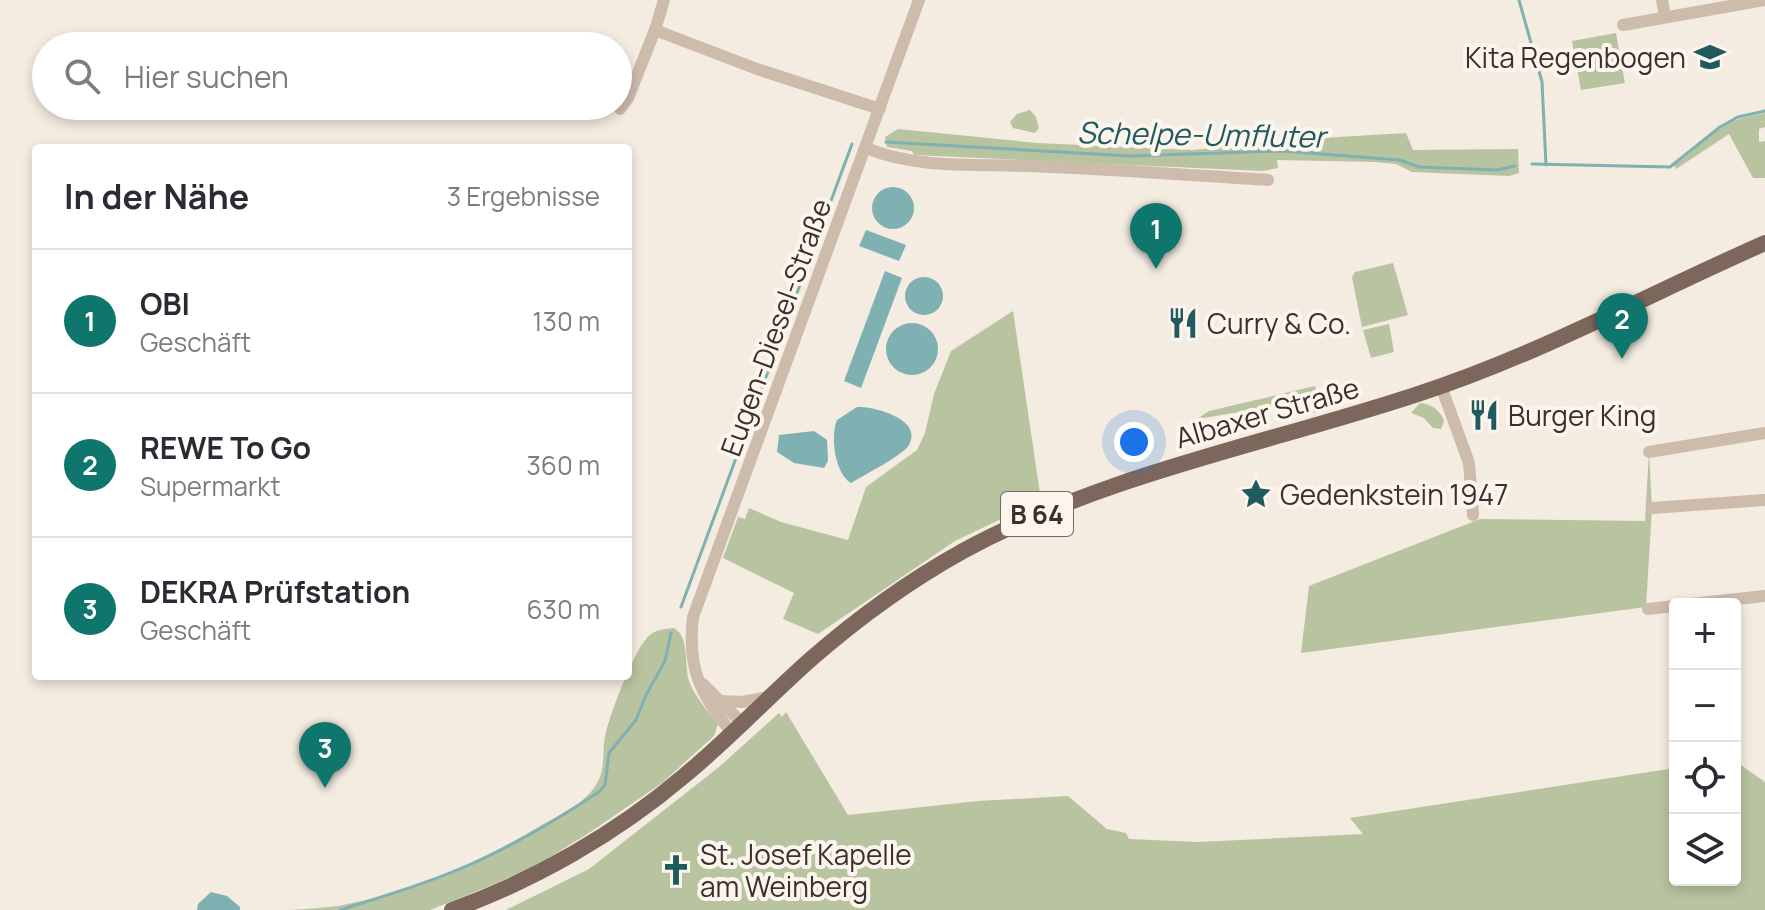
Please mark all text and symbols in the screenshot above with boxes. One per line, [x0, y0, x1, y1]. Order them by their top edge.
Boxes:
search box [32, 32, 632, 120]
place label: Kita Regenbogen [1465, 38, 1686, 76]
school or university icon: Kita Regenbogen [1693, 40, 1727, 74]
icon: search [60, 54, 104, 98]
text: Hier suchen [124, 56, 289, 97]
water label: Schelpe-Umfluter [1077, 111, 1330, 157]
text: In der Nähe [64, 173, 249, 219]
text: 3 Ergebnisse [447, 178, 600, 214]
street label: Eugen-Diesel-Straße [711, 193, 839, 461]
pin: 1 [1130, 203, 1182, 269]
text: OBI [140, 283, 190, 324]
pin: 2 [1596, 293, 1648, 359]
text: 1 [84, 303, 96, 339]
text: 130 m [532, 303, 600, 339]
place label: Curry & Co. [1207, 304, 1351, 342]
restaurant icon: Curry & Co. [1166, 306, 1200, 340]
text: Geschäft [140, 324, 251, 360]
street label: Albaxer Straße [1171, 368, 1363, 456]
place label: Burger King [1508, 396, 1656, 434]
restaurant icon: Burger King [1467, 398, 1501, 432]
your location [1114, 422, 1154, 462]
text: REWE To Go [140, 427, 311, 468]
text: 2 [82, 447, 98, 483]
text: 360 m [526, 447, 600, 483]
text: Supermarkt [140, 468, 281, 504]
place label: Gedenkstein 1947 [1280, 475, 1508, 513]
place icon: Gedenkstein 1947 [1239, 477, 1273, 511]
road number: B 64 [1001, 492, 1073, 536]
text: DEKRA Prüfstation [140, 571, 410, 612]
text: 3 [82, 591, 98, 627]
text: 630 m [526, 591, 600, 627]
map controls [1669, 598, 1741, 886]
button: + [1669, 598, 1741, 670]
text: Geschäft [140, 612, 251, 648]
button: − [1669, 670, 1741, 742]
pin: 3 [299, 722, 351, 788]
button: locate [1669, 742, 1741, 814]
button: layers [1669, 814, 1741, 886]
place label: St. Josef Kapelle am Weinberg [700, 835, 912, 905]
church icon: St. Josef Kapelle am Weinberg [659, 853, 693, 887]

